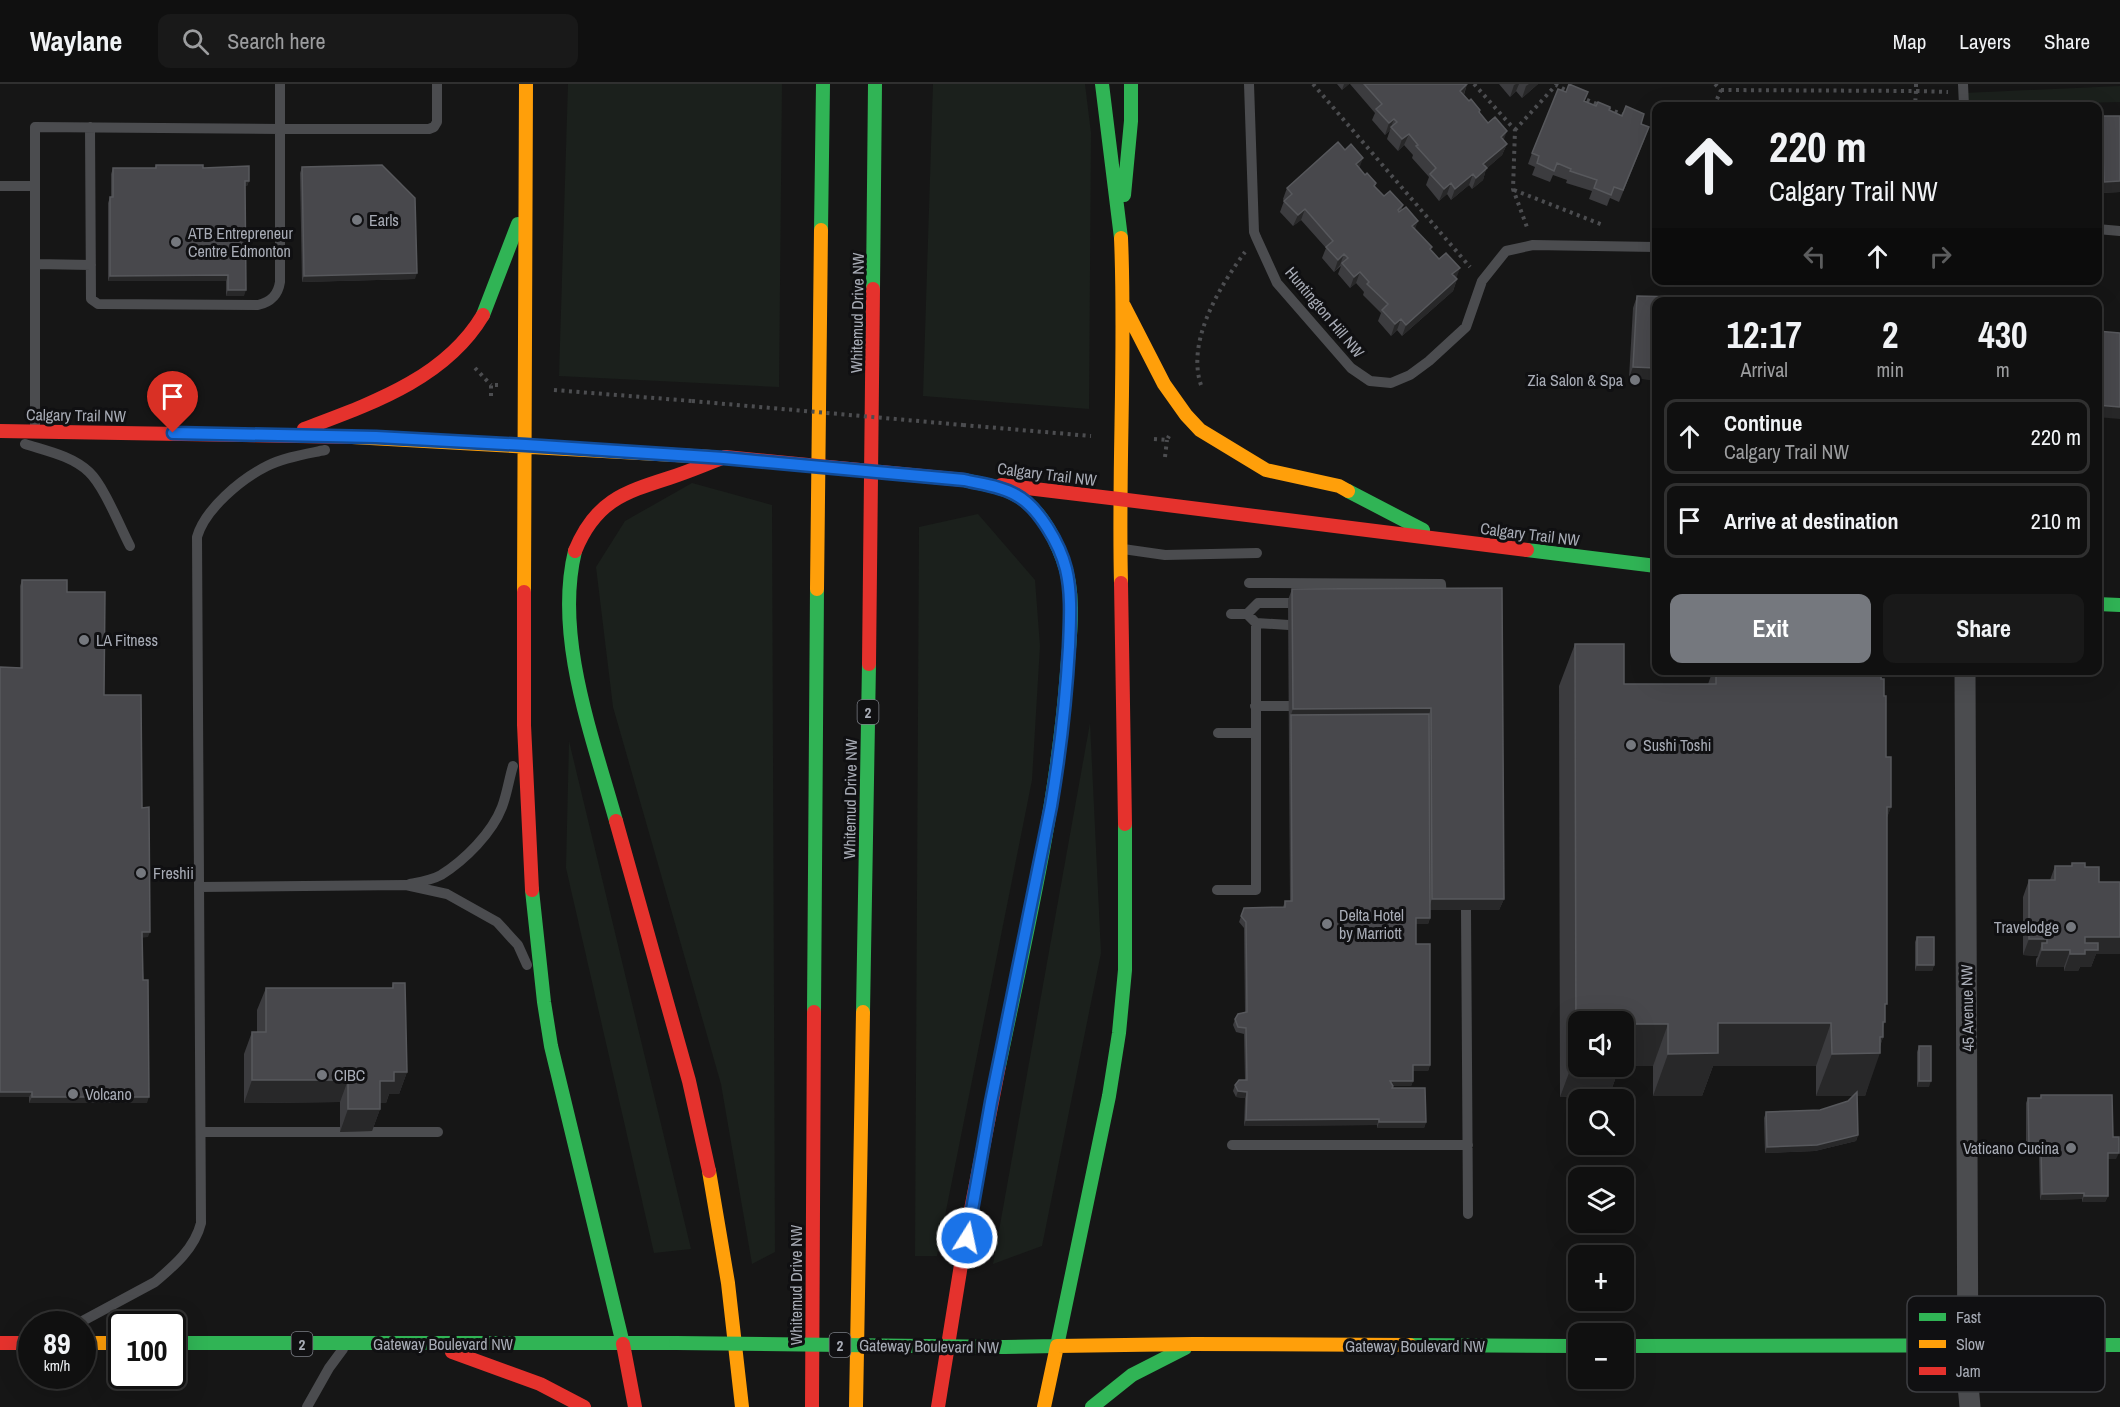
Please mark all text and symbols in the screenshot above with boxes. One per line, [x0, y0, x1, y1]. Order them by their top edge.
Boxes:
search box [158, 14, 578, 68]
text: Waylane [30, 22, 122, 60]
icon: search [179, 25, 212, 58]
text: Search here [227, 26, 326, 56]
text: Map [1893, 27, 1926, 56]
text: Layers [1959, 27, 2011, 56]
text: Share [2044, 27, 2090, 56]
text: 220 m [1769, 119, 1867, 175]
icon: ahead [1670, 126, 1748, 204]
text: Calgary Trail NW [1769, 173, 1938, 209]
place label: Earls [369, 209, 399, 231]
marker: Earls [350, 213, 364, 227]
place label: ATB Entrepreneur Centre Edmonton [187, 222, 293, 262]
marker: ATB Entrepreneur Centre Edmonton [169, 235, 183, 249]
icon: left [1798, 240, 1831, 273]
icon: ahead [1861, 240, 1894, 273]
icon: right [1924, 240, 1957, 273]
street label: Whitemud Drive NW [845, 252, 869, 373]
street label: Huntington Hill NW [1280, 262, 1370, 363]
text: 12:17 [1726, 311, 1802, 359]
text: 2 [1882, 311, 1898, 359]
text: 430 [1978, 311, 2028, 359]
text: Arrival [1741, 356, 1788, 383]
text: min [1876, 356, 1904, 383]
text: m [1996, 356, 2010, 383]
place label: Zia Salon & Spa [1527, 369, 1624, 391]
pin [147, 371, 198, 433]
marker: Zia Salon & Spa [1628, 373, 1642, 387]
icon: arrive [156, 380, 189, 413]
street label: Calgary Trail NW [26, 403, 127, 427]
text: Continue [1724, 408, 1802, 438]
icon: ahead [1673, 420, 1706, 453]
text: 220 m [2031, 422, 2081, 452]
text: Calgary Trail NW [1724, 438, 1849, 465]
street label: Calgary Trail NW [996, 457, 1099, 491]
icon: arrive [1673, 504, 1706, 537]
text: Arrive at destination [1724, 506, 1898, 536]
text: 210 m [2031, 506, 2081, 536]
street label: Calgary Trail NW [1479, 517, 1582, 551]
button: Exit [1670, 594, 1871, 663]
button: Share [1883, 594, 2084, 663]
place label: LA Fitness [96, 629, 158, 651]
marker: LA Fitness [77, 633, 91, 647]
road number: 2 [858, 700, 878, 724]
place label: Sushi Toshi [1643, 734, 1711, 756]
street label: Whitemud Drive NW [838, 738, 862, 859]
marker: Sushi Toshi [1624, 738, 1638, 752]
place label: Freshii [153, 862, 194, 884]
marker: Freshii [134, 866, 148, 880]
place label: Delta Hotel by Marriott [1339, 904, 1404, 944]
place label: Travelodge [1994, 916, 2059, 938]
marker: Delta Hotel by Marriott [1320, 917, 1334, 931]
marker: Travelodge [2064, 920, 2078, 934]
street label: 45 Avenue NW [1955, 964, 1979, 1052]
map controls [1568, 1011, 1634, 1389]
button: sound [1568, 1011, 1634, 1077]
place label: CIBC [334, 1064, 365, 1086]
marker: CIBC [315, 1068, 329, 1082]
place label: Volcano [85, 1083, 132, 1105]
marker: Volcano [66, 1087, 80, 1101]
button: search [1568, 1089, 1634, 1155]
place label: Vaticano Cucina [1963, 1137, 2060, 1159]
marker: Vaticano Cucina [2064, 1141, 2078, 1155]
button: layers [1568, 1167, 1634, 1233]
position arrow [935, 1206, 999, 1270]
street label: Whitemud Drive NW [785, 1224, 807, 1345]
button: + [1568, 1245, 1634, 1311]
legend [1907, 1296, 2105, 1392]
text: Fast [1956, 1306, 1981, 1328]
speed limit sign: 100 [108, 1311, 186, 1389]
text: 89 [43, 1323, 71, 1363]
button: − [1568, 1323, 1634, 1389]
road number: 2 [292, 1332, 312, 1356]
street label: Gateway Boulevard NW [373, 1333, 514, 1355]
road number: 2 [830, 1333, 850, 1357]
text: Slow [1956, 1333, 1985, 1355]
street label: Gateway Boulevard NW [859, 1334, 1000, 1358]
street label: Gateway Boulevard NW [1345, 1335, 1486, 1357]
text: km/h [44, 1355, 70, 1376]
text: Jam [1956, 1360, 1981, 1382]

